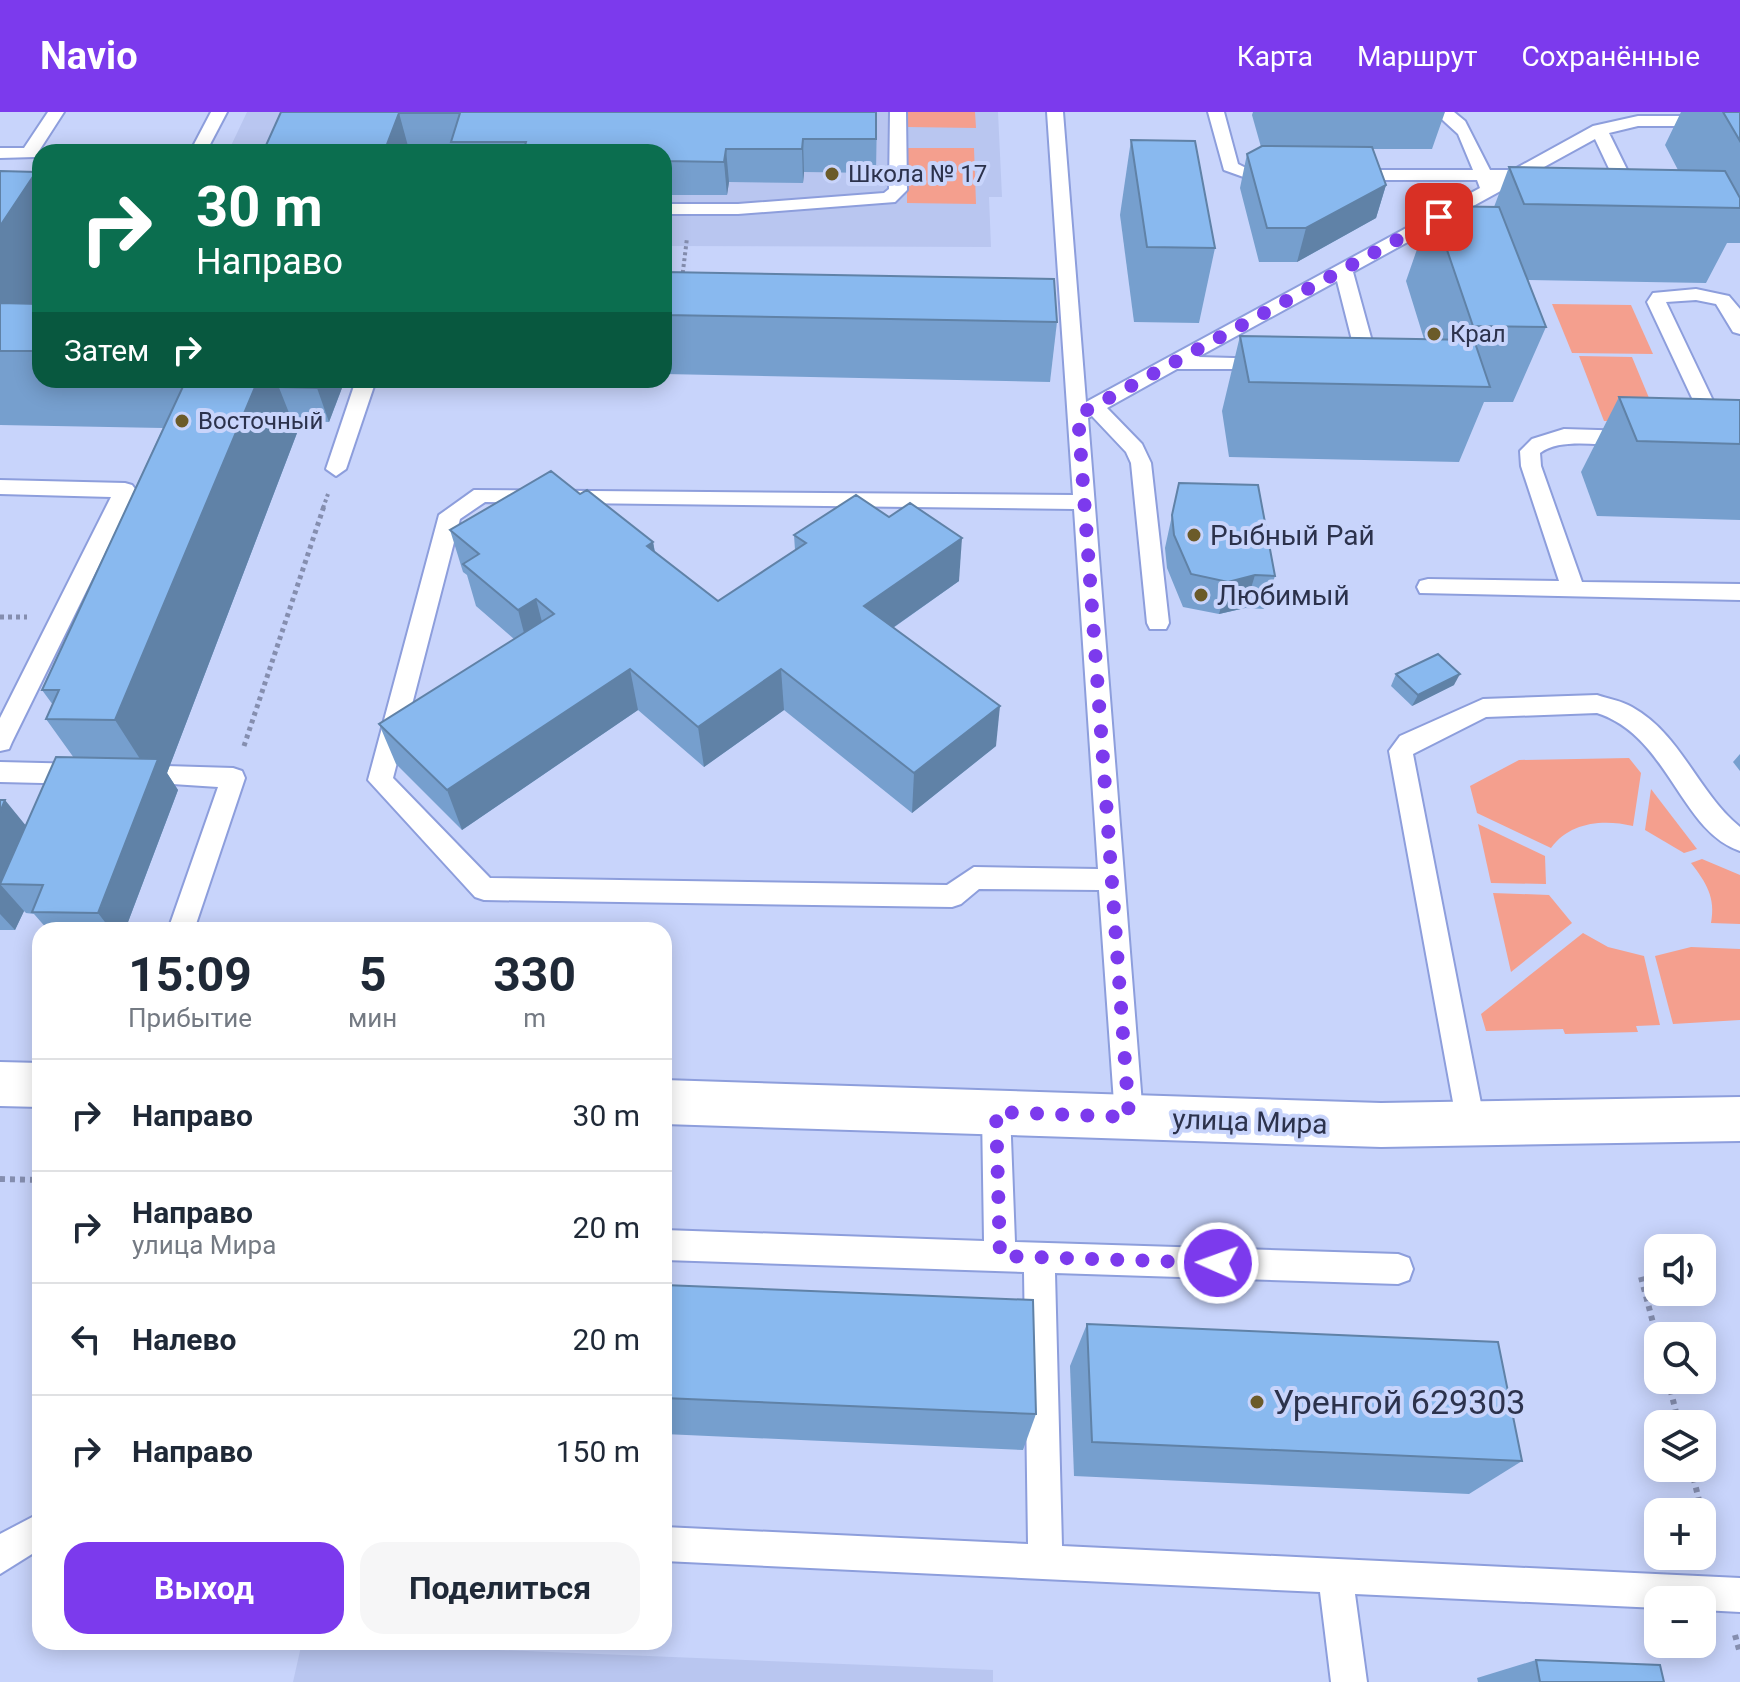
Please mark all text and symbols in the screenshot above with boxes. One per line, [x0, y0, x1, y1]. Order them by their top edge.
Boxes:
text: Navio [40, 34, 138, 78]
text: Карта [1237, 40, 1313, 73]
text: Маршрут [1357, 40, 1477, 73]
text: Сохранённые [1521, 40, 1700, 73]
place label: Школа № 17 [848, 160, 987, 188]
marker: Школа № 17 [823, 165, 841, 183]
text: 30 m [196, 174, 323, 240]
icon: right [64, 176, 168, 280]
pin [1405, 183, 1473, 251]
icon: arrive [1417, 195, 1461, 239]
text: Направо [196, 241, 343, 283]
place label: Крал [1450, 320, 1506, 348]
marker: Крал [1425, 325, 1443, 343]
icon: right [165, 328, 209, 372]
text: Затем [64, 333, 149, 368]
place label: Восточный [198, 407, 323, 435]
marker: Восточный [173, 412, 191, 430]
place label: Рыбный Рай [1210, 519, 1375, 552]
marker: Рыбный Рай [1185, 526, 1203, 544]
place label: Любимый [1217, 579, 1350, 612]
marker: Любимый [1192, 586, 1210, 604]
text: 15:09 [128, 946, 252, 1003]
text: 5 [359, 946, 386, 1003]
text: 330 [493, 946, 576, 1003]
text: Прибытие [128, 1003, 252, 1033]
text: мин [348, 1003, 397, 1033]
text: m [523, 1003, 546, 1033]
icon: right [64, 1093, 108, 1137]
text: Направо [132, 1098, 253, 1133]
text: 30 m [573, 1098, 640, 1133]
street label: улица Мира [1172, 1102, 1328, 1141]
text: Направо [132, 1195, 253, 1230]
icon: right [64, 1205, 108, 1249]
text: 20 m [573, 1210, 640, 1245]
position arrow [1176, 1221, 1260, 1305]
text: улица Мира [132, 1230, 276, 1260]
map controls [1644, 1234, 1716, 1658]
button: sound [1644, 1234, 1716, 1306]
icon: left [64, 1317, 108, 1361]
text: Налево [132, 1322, 236, 1357]
text: 20 m [573, 1322, 640, 1357]
button: search [1644, 1322, 1716, 1394]
place label: Уренгой 629303 [1273, 1382, 1525, 1422]
marker: Уренгой 629303 [1248, 1393, 1266, 1411]
button: layers [1644, 1410, 1716, 1482]
icon: right [64, 1429, 108, 1473]
text: Направо [132, 1434, 253, 1469]
text: 150 m [556, 1434, 640, 1469]
button: + [1644, 1498, 1716, 1570]
button: Выход [64, 1542, 344, 1634]
button: Поделиться [360, 1542, 640, 1634]
button: − [1644, 1586, 1716, 1658]

